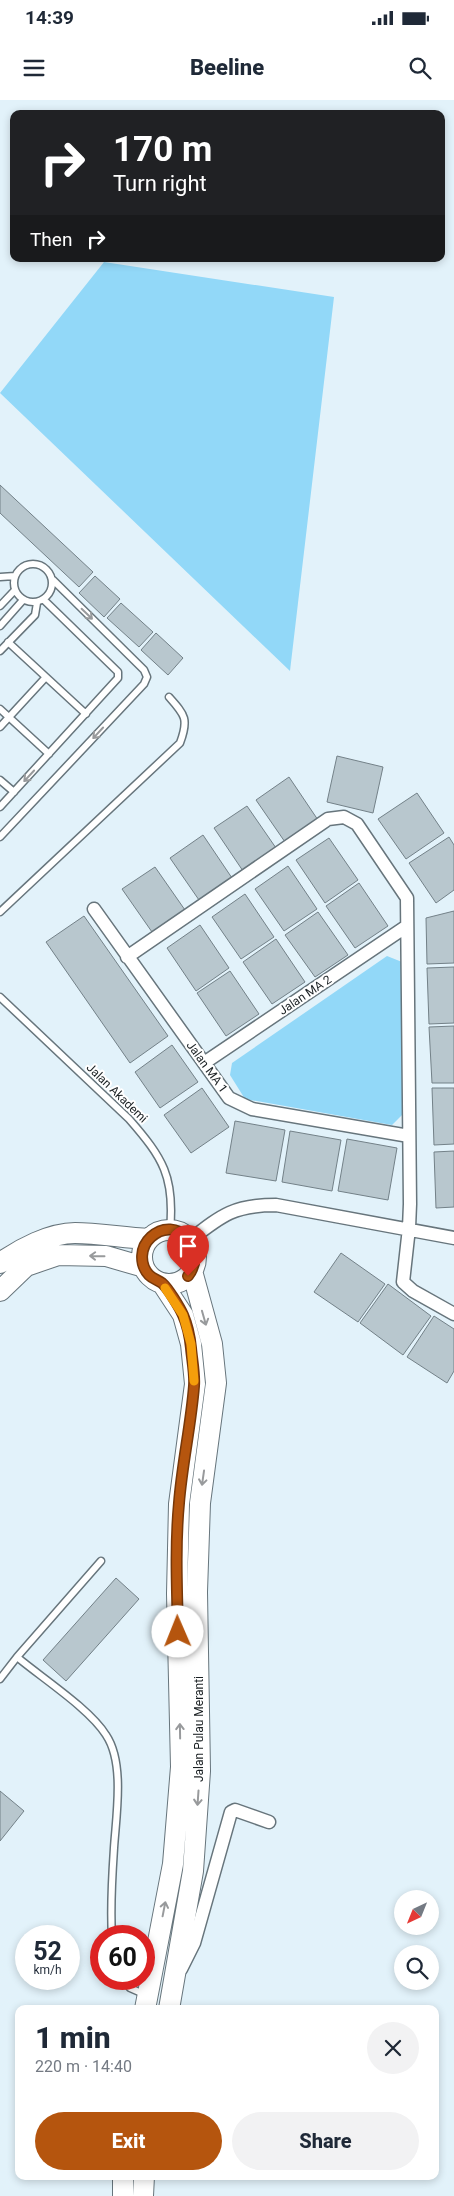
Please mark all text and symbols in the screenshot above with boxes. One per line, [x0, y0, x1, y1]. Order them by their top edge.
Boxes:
text: 14:39 [25, 6, 74, 29]
icon: menu [20, 54, 48, 82]
icon: search [406, 54, 434, 82]
text: Beeline [190, 55, 264, 80]
text: 170 m [113, 129, 212, 170]
icon: right [30, 130, 95, 195]
text: Turn right [113, 171, 207, 196]
icon: right [82, 225, 110, 253]
text: Then [30, 228, 72, 251]
one-way arrow [81, 608, 94, 620]
one-way arrow [92, 727, 104, 740]
one-way arrow [23, 769, 35, 782]
street label: Jalan MA 2 [276, 972, 334, 1018]
street label: Jalan MA 1 [184, 1038, 230, 1096]
street label: Jalan Akademi [84, 1060, 150, 1126]
pin [167, 1225, 209, 1276]
icon: arrive [174, 1232, 202, 1260]
one-way arrow [90, 1251, 106, 1260]
one-way arrow [200, 1310, 210, 1326]
one-way arrow [198, 1470, 208, 1486]
position arrow [151, 1605, 203, 1657]
street label: Jalan Pulau Meranti [192, 1676, 206, 1782]
one-way arrow [175, 1723, 185, 1739]
one-way arrow [194, 1790, 203, 1806]
north arrow [394, 1890, 439, 1935]
map controls [394, 1890, 439, 1990]
one-way arrow [159, 1902, 169, 1918]
speed limit sign: 60 [90, 1925, 155, 1990]
text: 52 [33, 1937, 62, 1966]
button: search [394, 1945, 439, 1990]
text: km/h [33, 1963, 62, 1977]
text: 1 min [35, 2020, 111, 2055]
button: close [367, 2022, 419, 2074]
text: 220 m · 14:40 [35, 2057, 132, 2076]
button: Exit [35, 2112, 222, 2170]
button: Share [232, 2112, 419, 2170]

